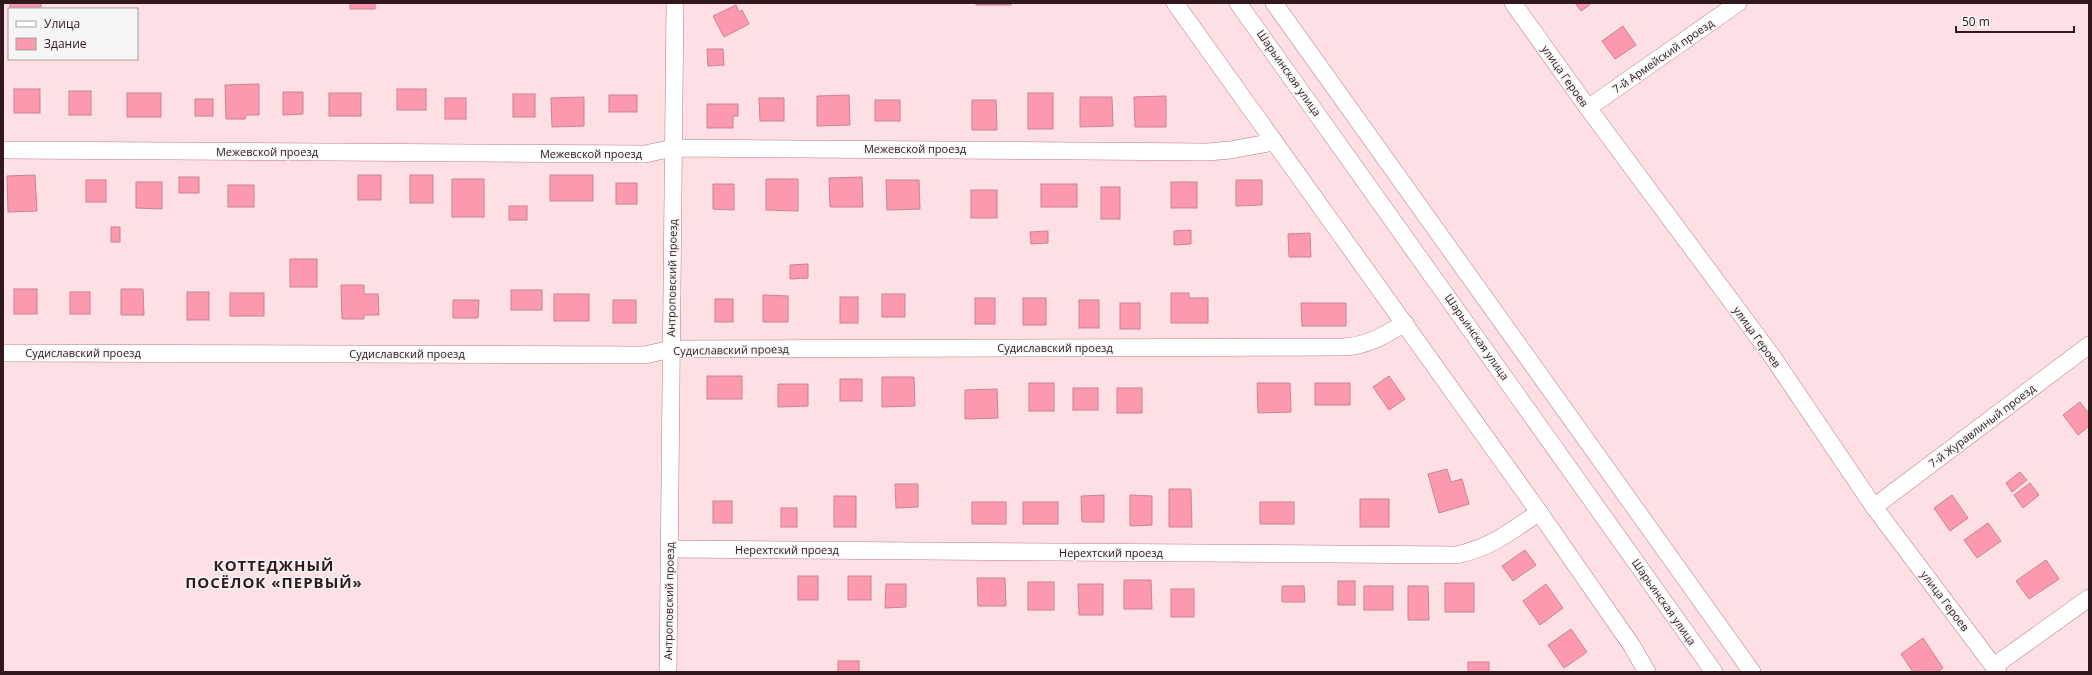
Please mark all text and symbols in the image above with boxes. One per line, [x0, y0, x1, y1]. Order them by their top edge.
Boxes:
legend [8, 8, 138, 60]
scale bar [1956, 8, 2074, 34]
text: 50 m [1962, 13, 1990, 30]
text: Улица [44, 15, 80, 32]
street label: 7-й Армейский проезд [1609, 15, 1717, 96]
street label: Шарьинская улица [1254, 26, 1325, 119]
text: Здание [44, 35, 87, 52]
street label: улица Героев [1539, 42, 1592, 110]
street label: Межевской проезд [864, 141, 967, 156]
street label: Межевской проезд [216, 144, 319, 159]
street label: Межевской проезд [540, 146, 643, 161]
street label: Антроповский проезд [663, 218, 680, 337]
street label: Шарьинская улица [1442, 290, 1513, 383]
street label: улица Героев [1730, 303, 1785, 370]
street label: Судиславский проезд [997, 340, 1113, 355]
street label: Судиславский проезд [673, 341, 790, 358]
street label: Судиславский проезд [25, 345, 141, 360]
street label: Судиславский проезд [349, 346, 465, 361]
street label: 7-й Журавлиный проезд [1925, 380, 2039, 471]
street label: Антроповский проезд [660, 541, 677, 660]
street label: Нерехтский проезд [735, 542, 840, 557]
street label: Нерехтский проезд [1059, 545, 1164, 560]
district label: КОТТЕДЖНЫЙ ПОСЁЛОК «ПЕРВЫЙ» [185, 555, 363, 592]
street label: Шарьинская улица [1629, 555, 1700, 648]
street label: улица Героев [1918, 567, 1973, 634]

